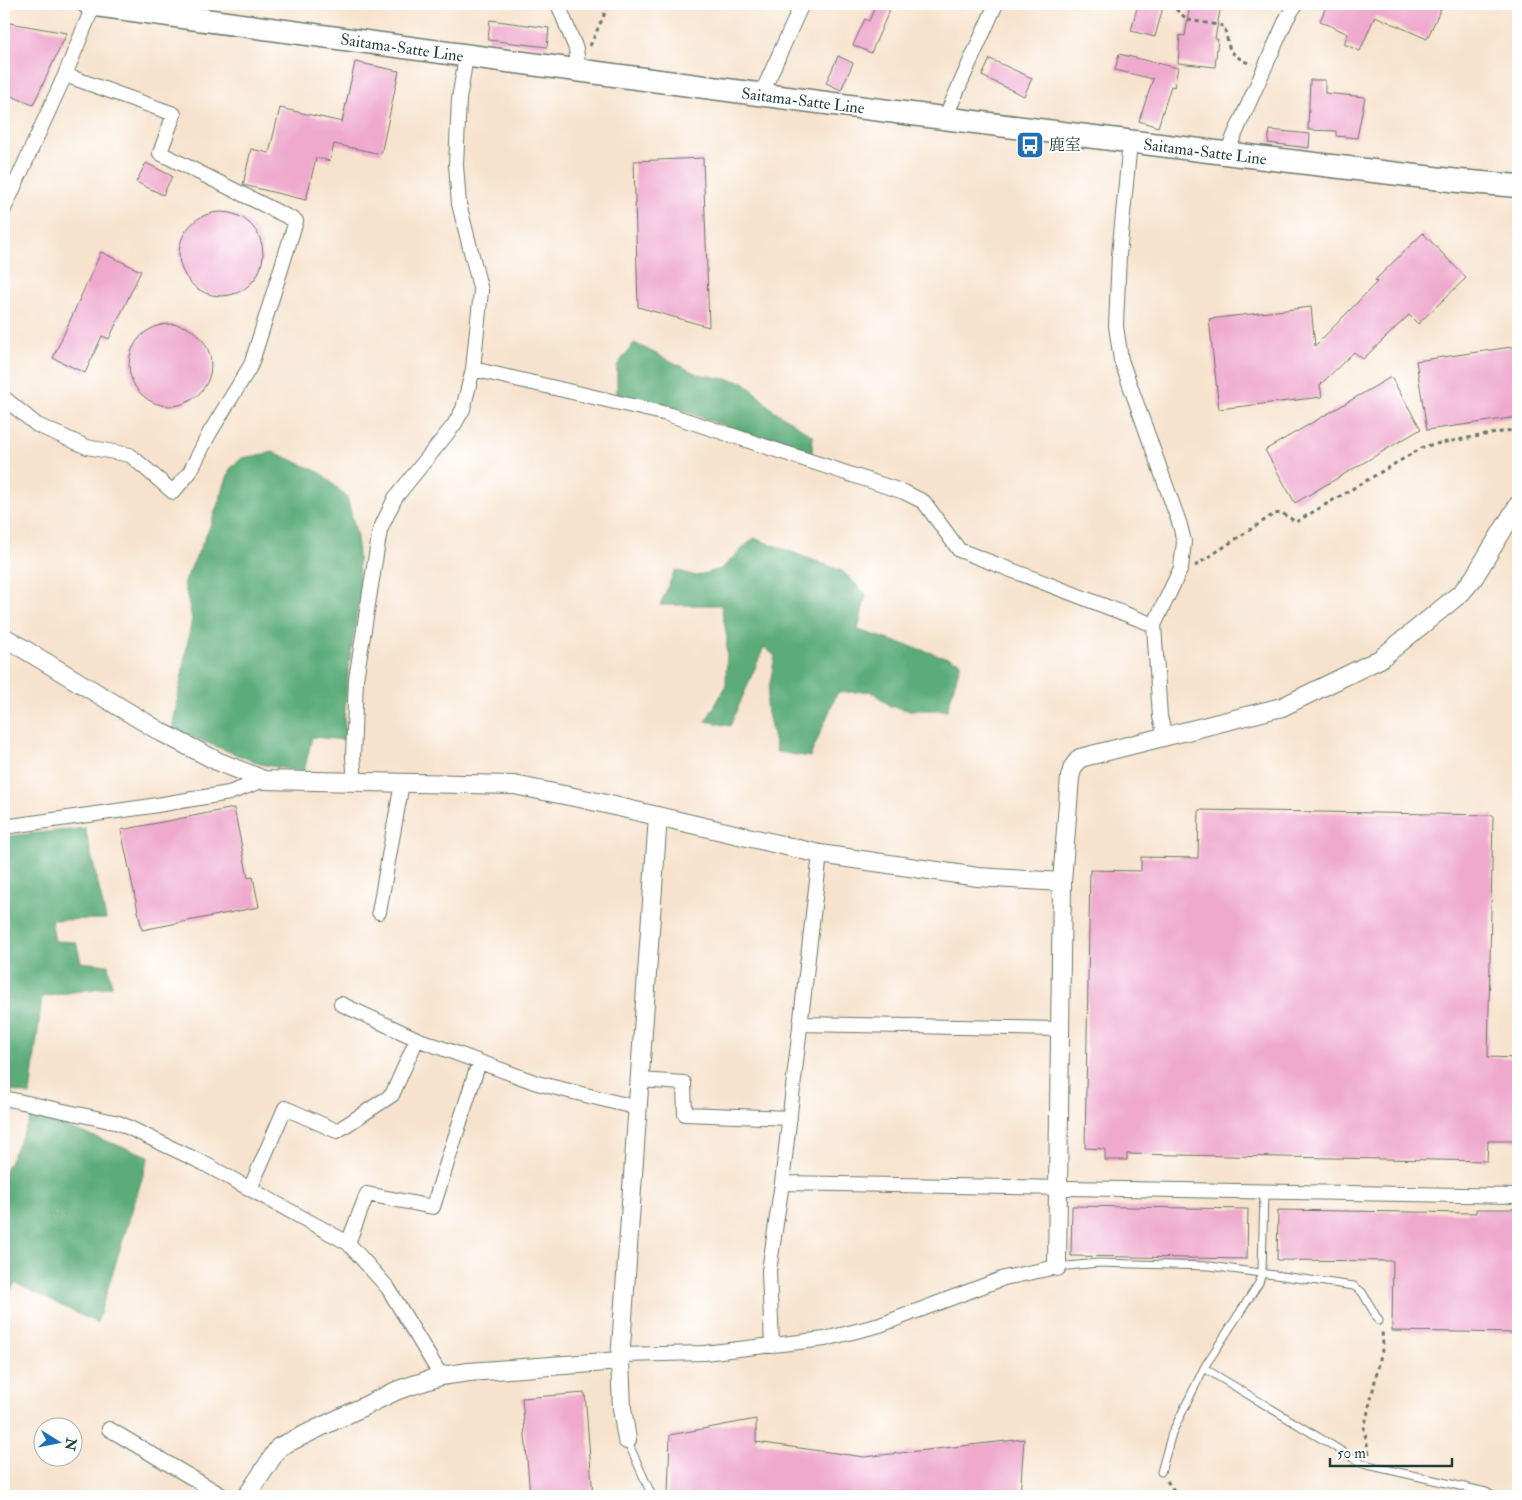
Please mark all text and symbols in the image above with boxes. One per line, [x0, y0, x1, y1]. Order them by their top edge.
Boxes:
street label: Saitama-Satte Line [339, 29, 465, 67]
street label: Saitama-Satte Line [740, 84, 866, 119]
bus stop icon: 鹿室 [1015, 130, 1045, 160]
place label: 鹿室 [1049, 135, 1081, 155]
street label: Saitama-Satte Line [1142, 135, 1268, 170]
north arrow [32, 1418, 82, 1468]
scale bar [1330, 1435, 1452, 1467]
text: N [61, 1436, 80, 1452]
text: 50 m [1337, 1444, 1366, 1463]

